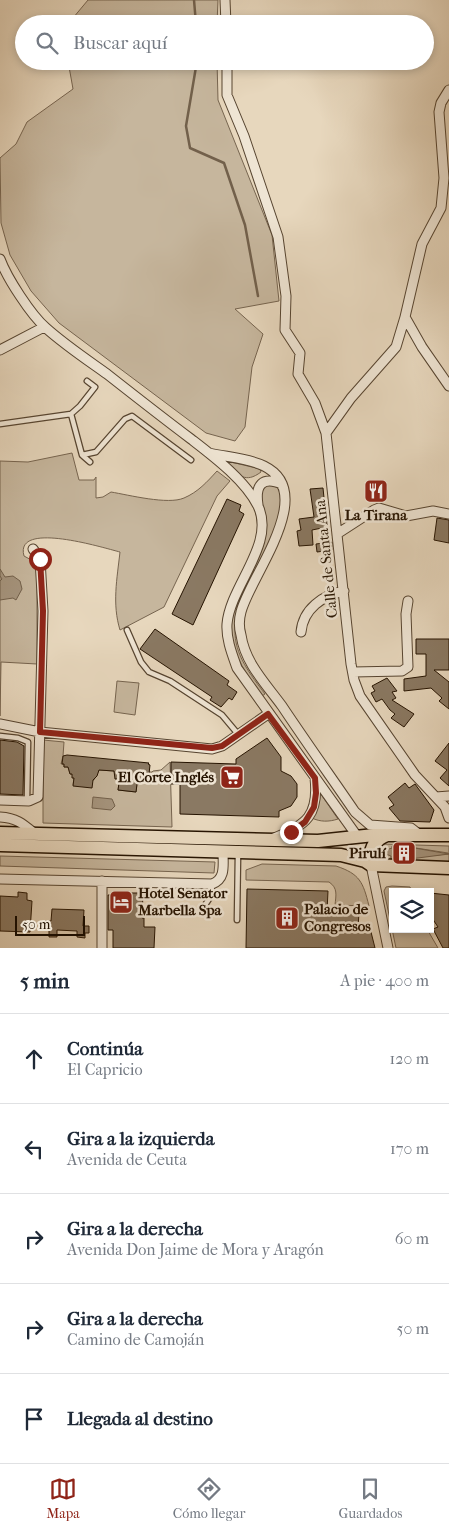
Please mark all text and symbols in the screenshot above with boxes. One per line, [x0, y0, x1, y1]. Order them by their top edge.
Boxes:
search box [15, 15, 434, 70]
icon: search [33, 29, 61, 57]
text: Buscar aquí [73, 32, 167, 54]
restaurant icon: La Tirana [363, 478, 389, 504]
street label: Calle de Santa Ana [311, 498, 341, 619]
place label: La Tirana [345, 506, 408, 524]
route start [29, 548, 52, 571]
supermarket icon: El Corte Inglés [219, 764, 245, 790]
place label: El Corte Inglés [118, 768, 214, 786]
route end [280, 821, 303, 844]
building icon: Pirulí [391, 840, 417, 866]
place label: Pirulí [349, 844, 387, 862]
place label: Hotel Senator Marbella Spa [137, 884, 228, 919]
map controls [389, 888, 434, 933]
button: layers [389, 888, 434, 933]
hotel icon: Hotel Senator Marbella Spa [108, 889, 134, 915]
place label: Palacio de Congresos [304, 900, 371, 935]
building icon: Palacio de Congresos [274, 905, 300, 931]
scale bar [15, 913, 85, 936]
text: 50 m [22, 916, 50, 933]
text: 5 min [20, 969, 69, 993]
text: A pie · 400 m [340, 971, 429, 990]
text: Continúa [67, 1038, 143, 1060]
icon: ahead [20, 1045, 48, 1073]
text: 120 m [390, 1049, 429, 1068]
text: El Capricio [67, 1060, 143, 1079]
text: Gira a la izquierda [67, 1128, 214, 1150]
icon: left [20, 1135, 48, 1163]
text: 170 m [390, 1139, 429, 1158]
text: Avenida de Ceuta [67, 1150, 187, 1169]
text: Gira a la derecha [67, 1218, 203, 1240]
icon: right [20, 1225, 48, 1253]
text: 60 m [395, 1229, 429, 1248]
text: Avenida Don Jaime de Mora y Aragón [67, 1240, 324, 1259]
text: Gira a la derecha [67, 1308, 203, 1330]
icon: right [20, 1315, 48, 1343]
text: 50 m [397, 1319, 429, 1338]
text: Camino de Camoján [67, 1330, 204, 1349]
icon: arrive [20, 1405, 48, 1433]
text: Llegada al destino [67, 1408, 213, 1430]
tab: Mapa [46, 1475, 80, 1522]
tab: Cómo llegar [173, 1475, 245, 1522]
tab: Guardados [338, 1475, 403, 1522]

